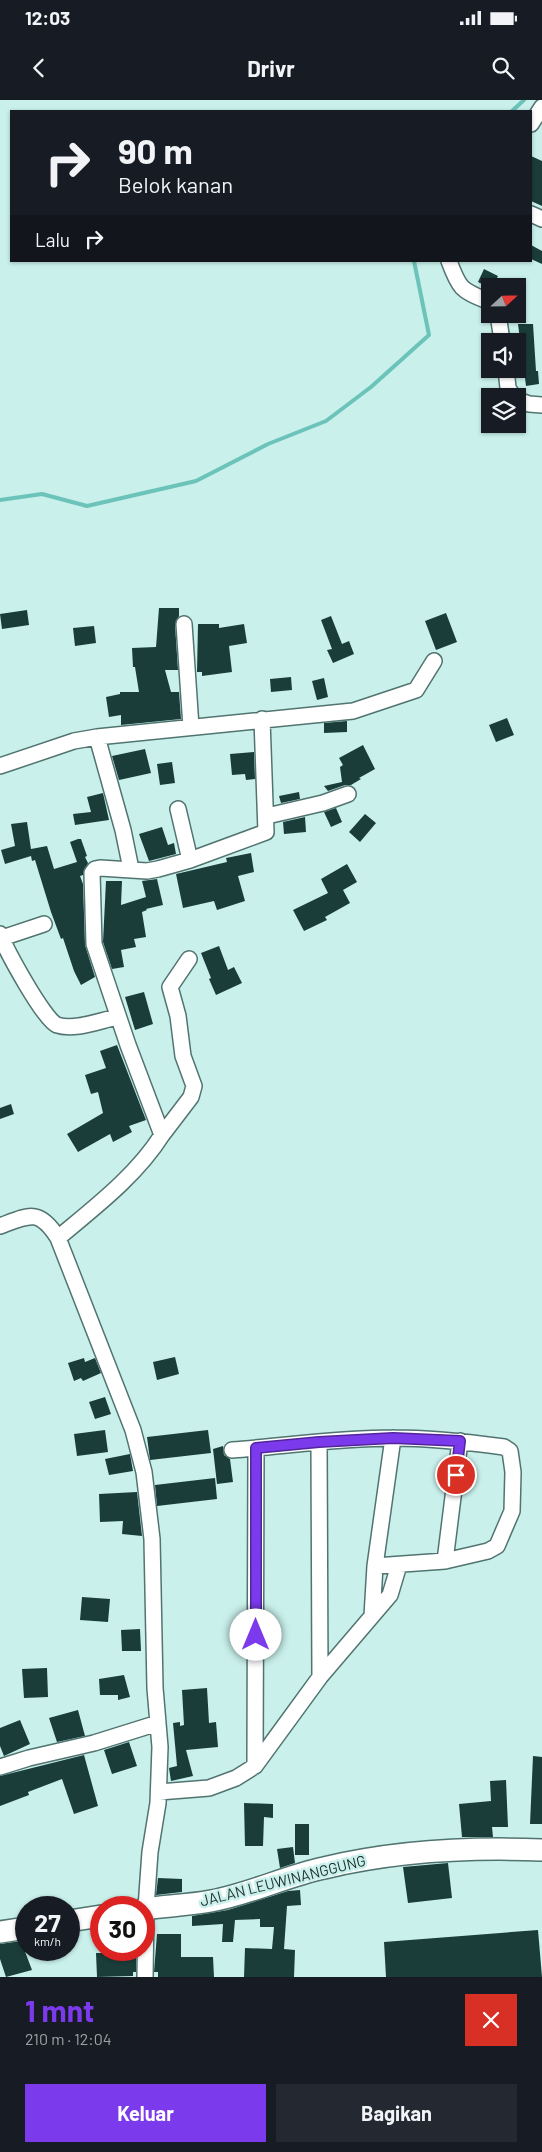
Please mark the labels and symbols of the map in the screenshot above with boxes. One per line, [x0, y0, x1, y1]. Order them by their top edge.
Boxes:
north arrow [481, 278, 526, 322]
pin [435, 1454, 477, 1496]
position arrow [229, 1608, 281, 1660]
street label: JALAN LEUWINANGGUNG [198, 1851, 368, 1909]
speed limit sign: 30 [90, 1896, 155, 1961]

